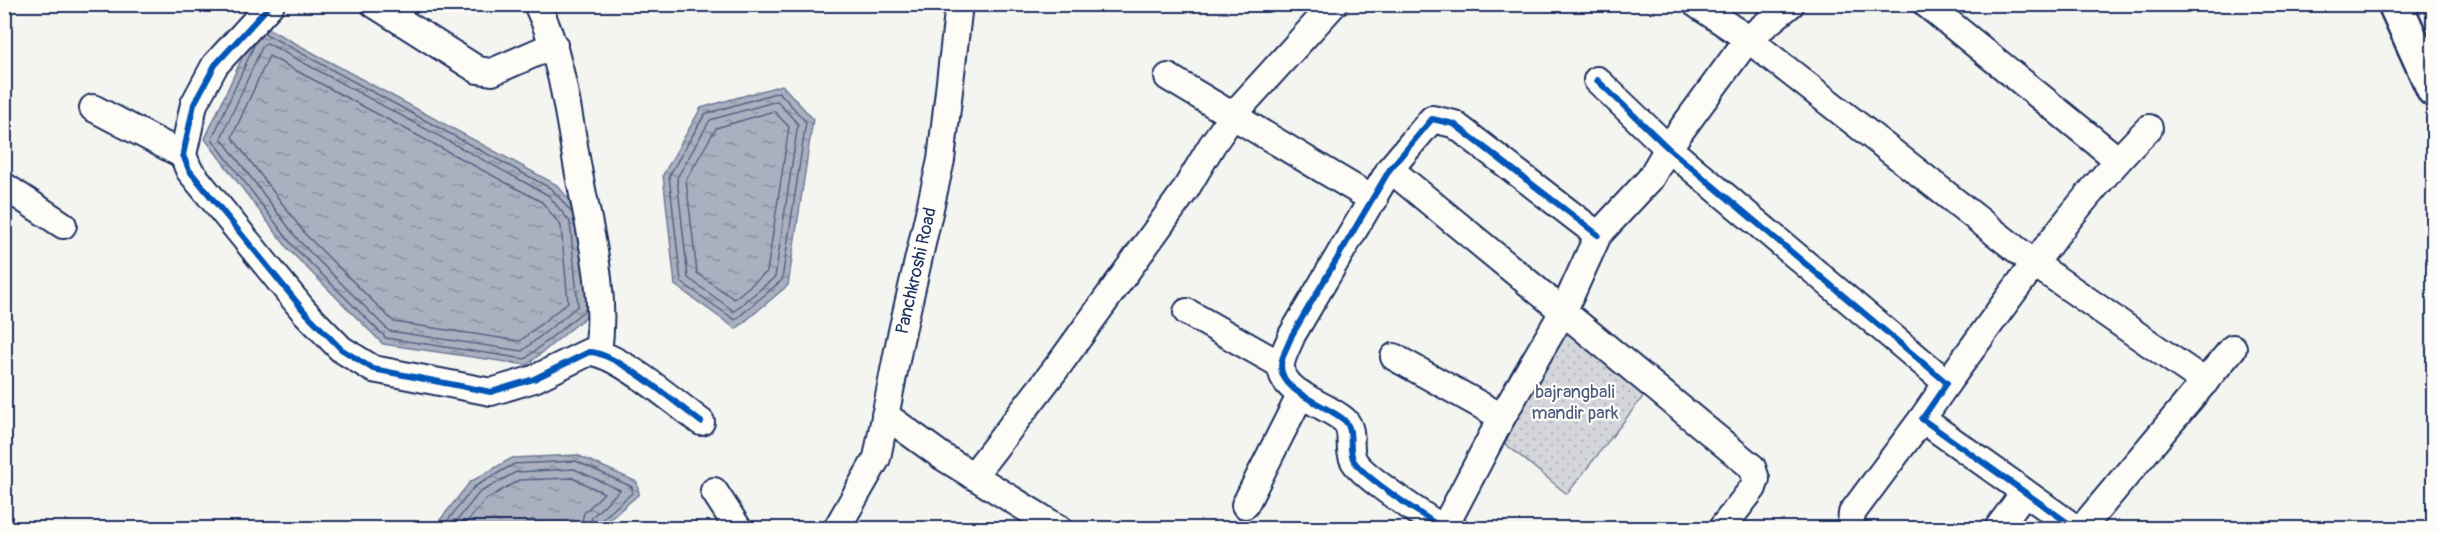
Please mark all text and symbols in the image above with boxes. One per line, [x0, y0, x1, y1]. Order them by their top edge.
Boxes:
street label: Panchkroshi Road [891, 205, 942, 336]
park label: bajrangbali mandir park [1531, 381, 1619, 425]

